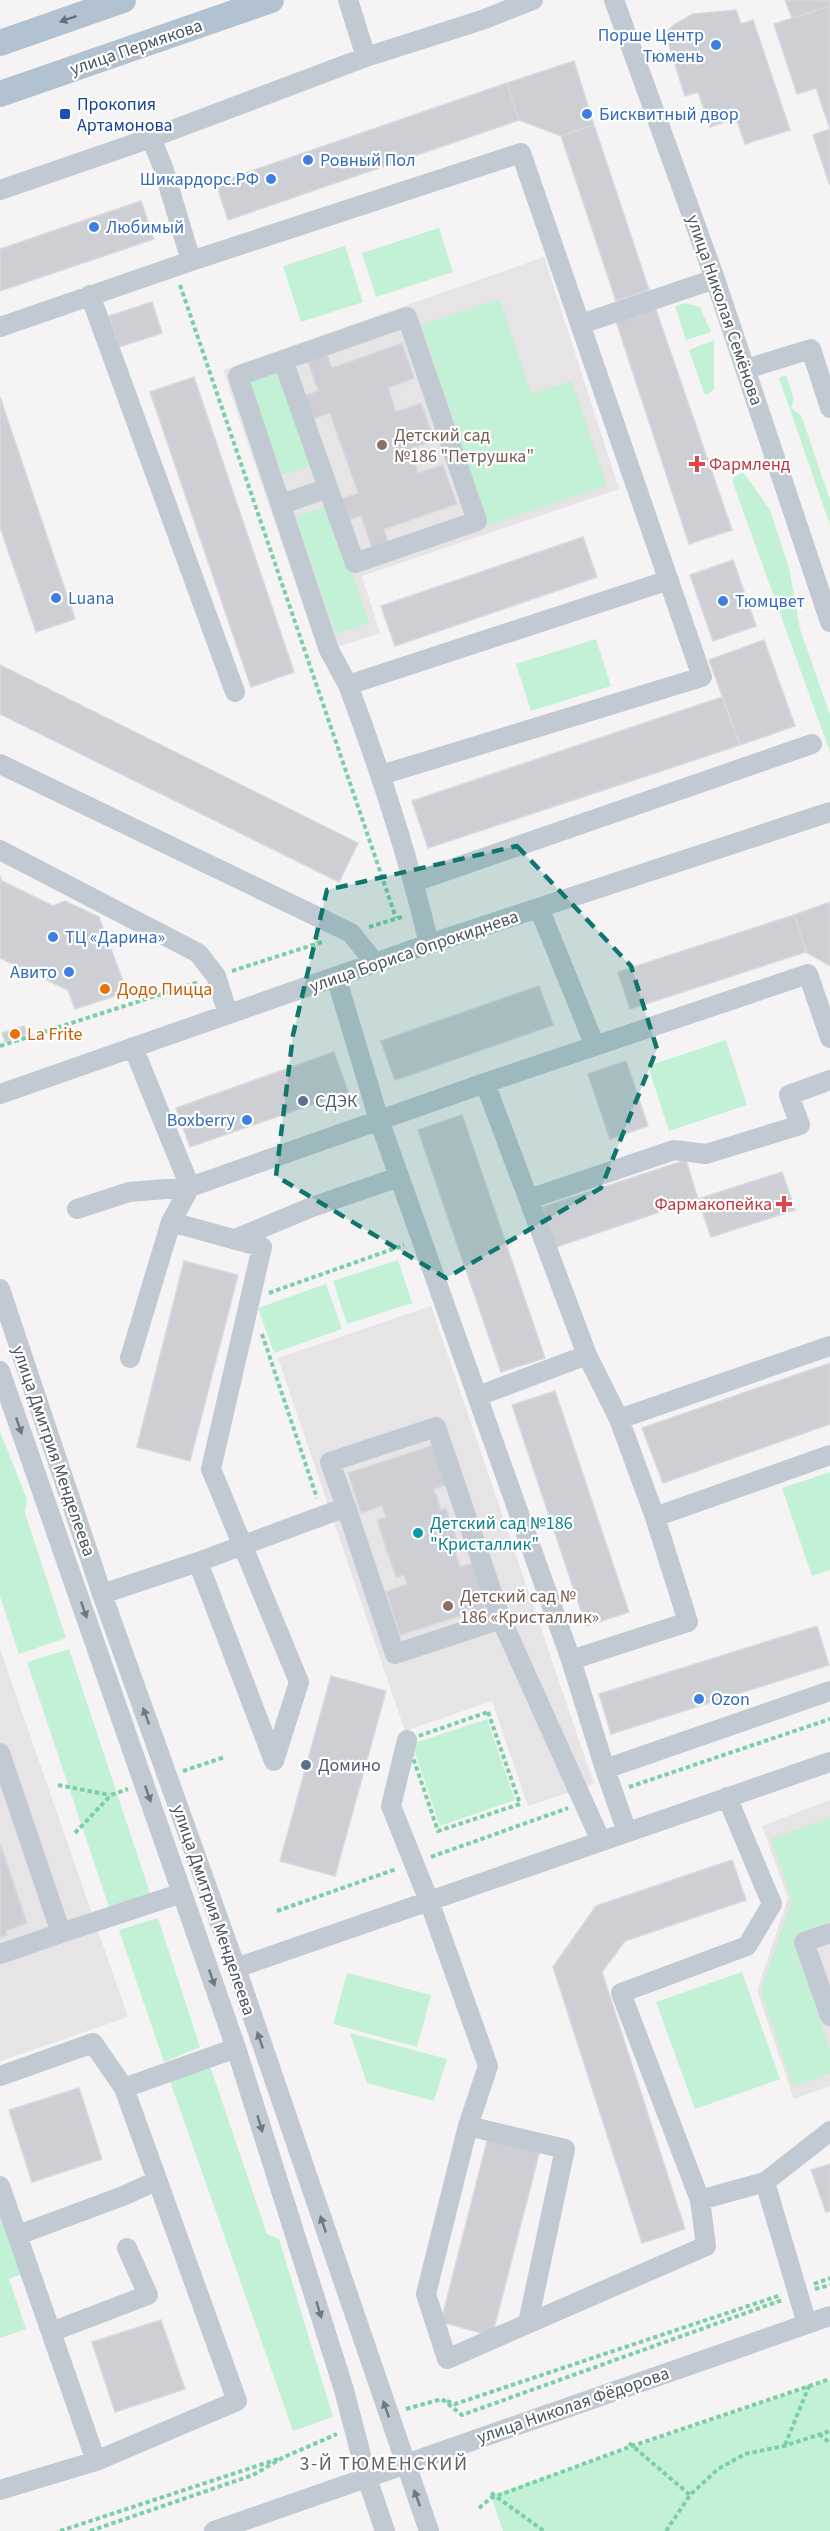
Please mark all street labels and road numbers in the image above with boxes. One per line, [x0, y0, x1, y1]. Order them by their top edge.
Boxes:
street label: улица Пермякова [67, 13, 206, 82]
street label: улица Николая Семёнова [680, 211, 769, 409]
street label: улица Бориса Опрокиднева [306, 904, 522, 999]
street label: улица Дмитрия Менделеева [6, 1342, 101, 1560]
street label: улица Дмитрия Менделеева [166, 1801, 261, 2019]
street label: улица Николая Фёдорова [474, 2361, 673, 2450]

